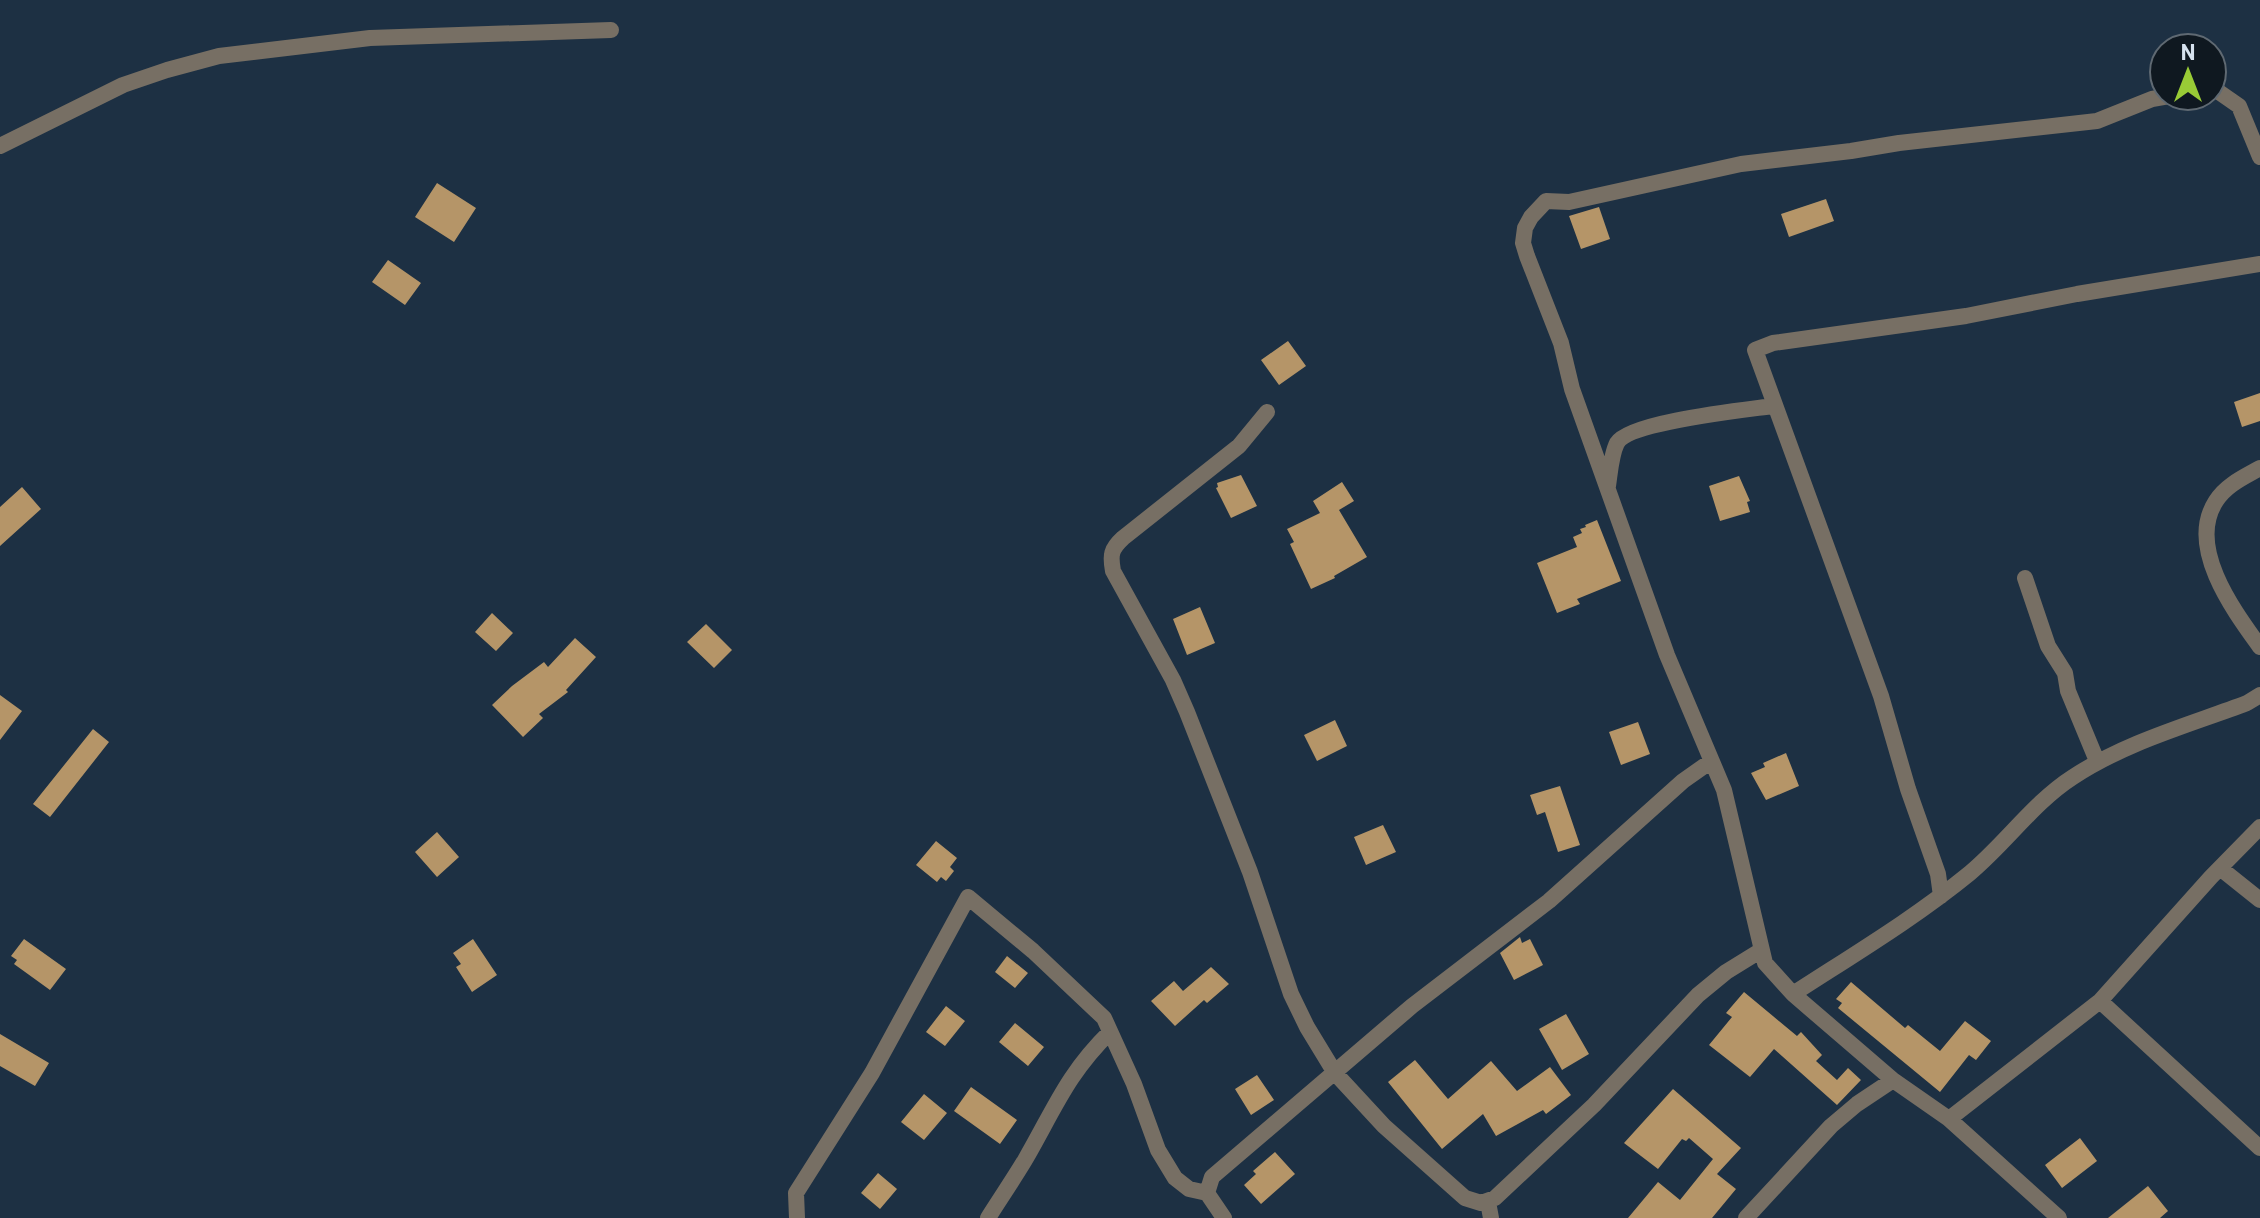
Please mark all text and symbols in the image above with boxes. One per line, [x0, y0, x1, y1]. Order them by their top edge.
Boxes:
north arrow [2148, 32, 2228, 112]
text: N [2181, 38, 2195, 64]

